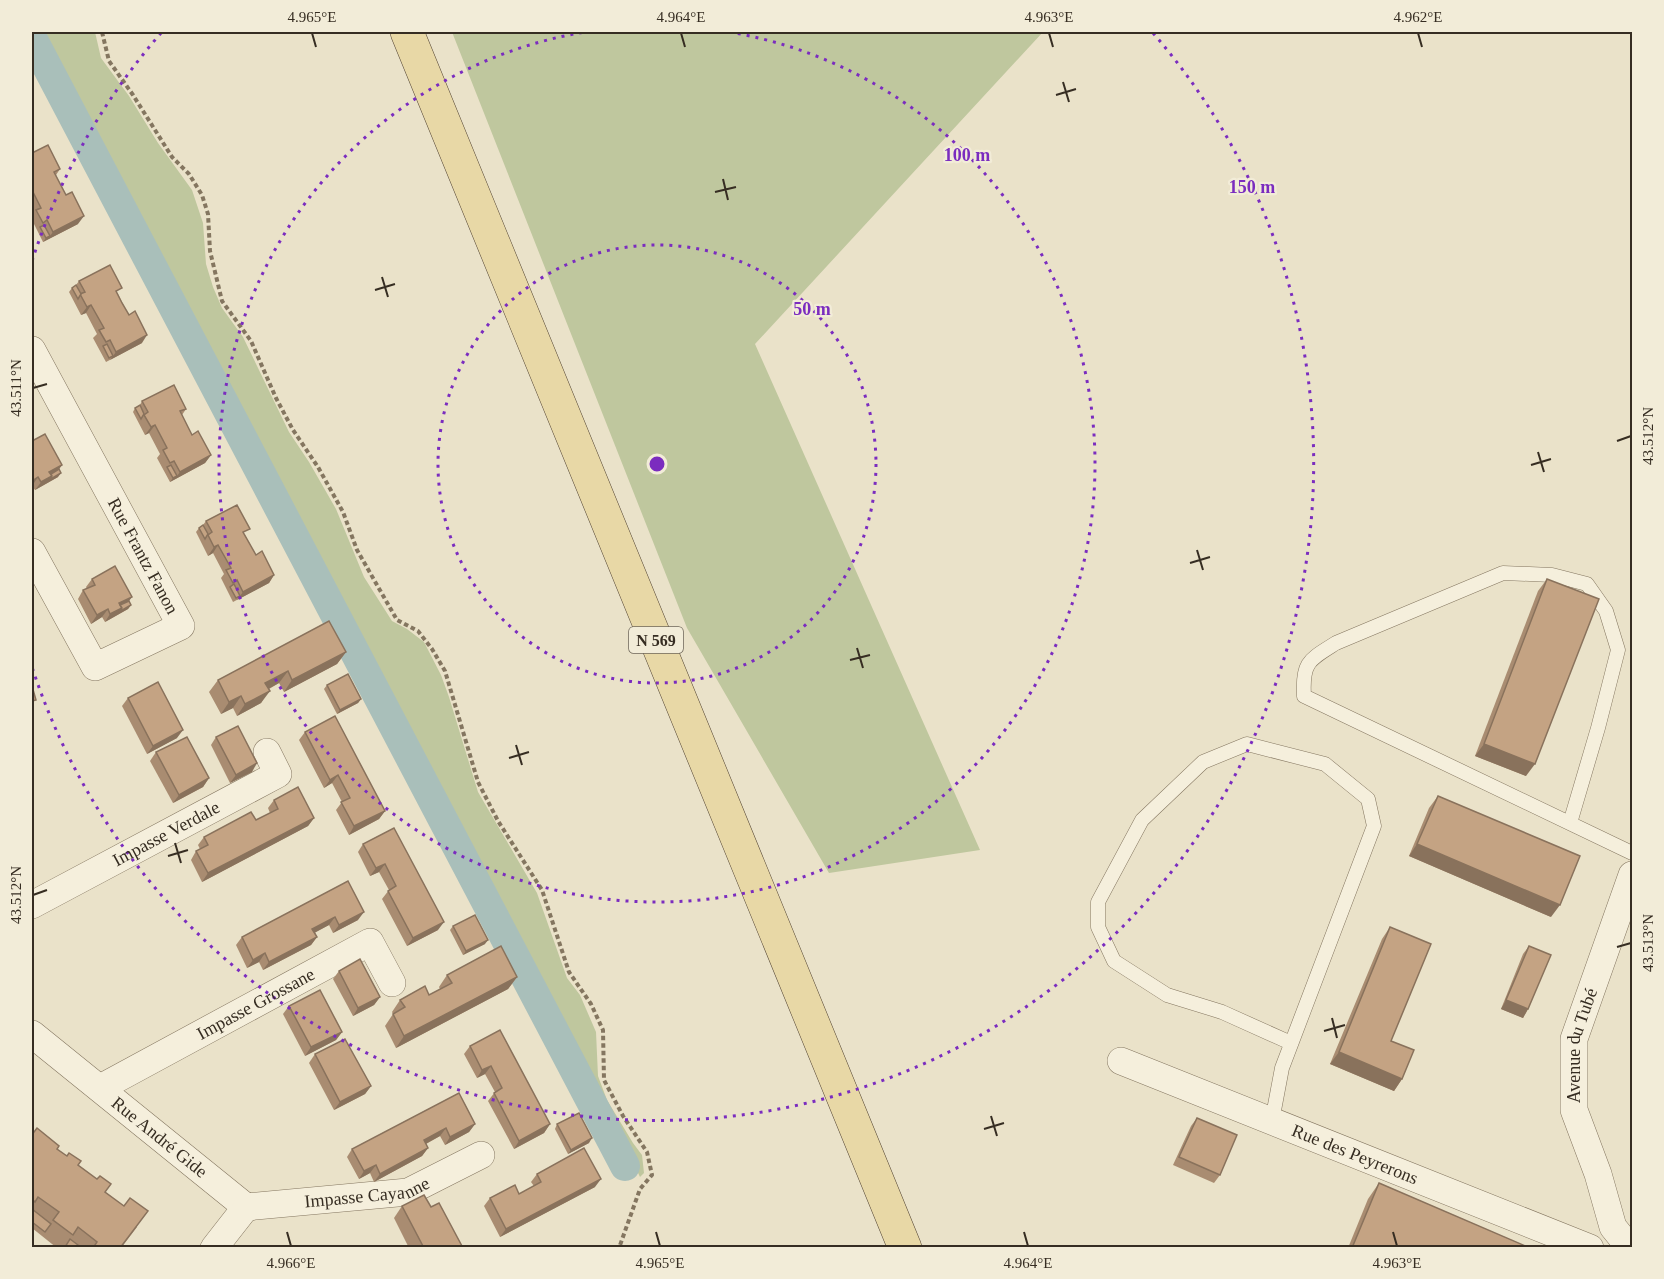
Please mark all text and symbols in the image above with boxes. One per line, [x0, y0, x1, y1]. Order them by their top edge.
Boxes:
text: 4.965°E [288, 9, 336, 25]
text: 4.964°E [657, 9, 705, 25]
text: 4.963°E [1025, 9, 1073, 25]
text: 4.962°E [1394, 9, 1442, 25]
text: 100 m [944, 145, 990, 165]
text: 150 m [1229, 177, 1275, 197]
text: 50 m [793, 299, 831, 319]
text: 43.511°N [8, 359, 24, 417]
text: 43.512°N [1640, 407, 1656, 465]
centre of rings [647, 454, 667, 474]
street label: Rue Frantz Fanon [104, 494, 183, 617]
road number: N 569 [629, 627, 683, 653]
street label: Impasse Verdale [109, 797, 223, 870]
text: 43.512°N [8, 866, 24, 924]
text: 43.513°N [1640, 914, 1656, 972]
street label: Impasse Grossane [194, 964, 318, 1044]
street label: Avenue du Tubé [1564, 985, 1601, 1103]
street label: Rue André Gide [108, 1093, 211, 1182]
street label: Rue des Peyrerons [1289, 1120, 1421, 1188]
street label: Impasse Cayanne [304, 1173, 433, 1212]
text: 4.966°E [267, 1255, 315, 1271]
text: 4.965°E [636, 1255, 684, 1271]
text: 4.964°E [1004, 1255, 1052, 1271]
text: 4.963°E [1373, 1255, 1421, 1271]

